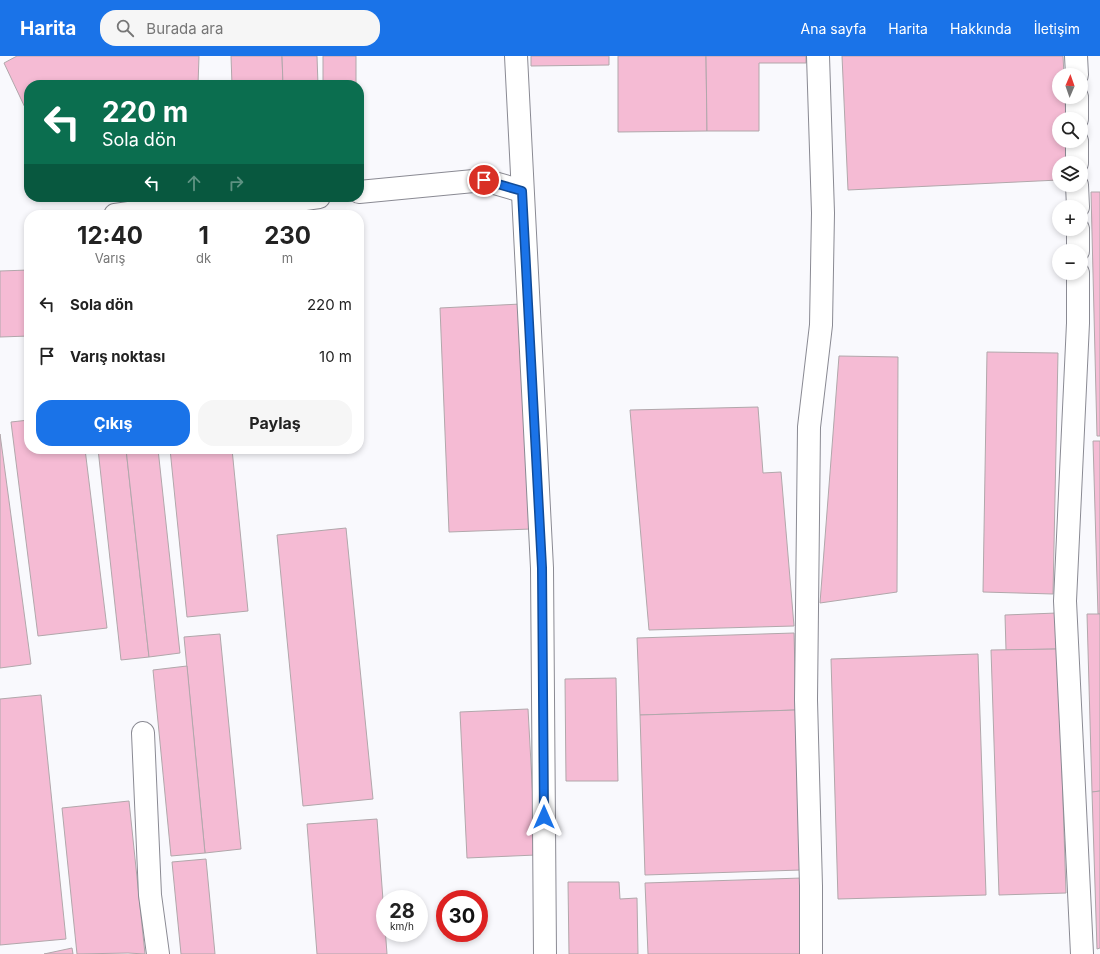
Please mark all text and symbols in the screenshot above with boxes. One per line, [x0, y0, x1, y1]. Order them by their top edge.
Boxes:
search box [100, 10, 380, 46]
text: Harita [20, 17, 76, 40]
icon: search [114, 17, 136, 39]
text: Burada ara [146, 19, 223, 38]
text: Ana sayfa [801, 20, 866, 37]
text: Harita [888, 20, 928, 37]
text: Hakkında [950, 20, 1012, 37]
text: İletişim [1034, 20, 1080, 37]
north arrow [1052, 68, 1088, 104]
map controls [1052, 68, 1088, 280]
text: 220 m [102, 95, 188, 129]
icon: left [36, 96, 88, 148]
button: search [1052, 112, 1088, 148]
text: Sola dön [102, 129, 176, 150]
button: layers [1052, 156, 1088, 192]
pin [467, 163, 501, 197]
icon: arrive [473, 169, 495, 191]
icon: left [141, 172, 163, 194]
icon: ahead [183, 172, 205, 194]
icon: right [225, 172, 247, 194]
button: + [1052, 200, 1088, 236]
text: 12:40 [77, 221, 143, 250]
text: 1 [198, 221, 209, 250]
text: 230 [264, 221, 311, 250]
button: − [1052, 244, 1088, 280]
text: Varış [95, 250, 125, 266]
text: dk [196, 250, 211, 266]
text: m [282, 250, 293, 266]
icon: left [36, 293, 58, 315]
text: Sola dön [70, 295, 133, 314]
text: 220 m [307, 295, 352, 314]
icon: arrive [36, 345, 58, 367]
text: Varış noktası [70, 347, 165, 366]
text: 10 m [319, 347, 352, 366]
button: Çıkış [36, 400, 190, 446]
button: Paylaş [198, 400, 352, 446]
position arrow [523, 796, 565, 838]
speed limit sign: 30 [436, 890, 488, 942]
text: 28 [389, 899, 415, 923]
text: km/h [390, 920, 414, 932]

